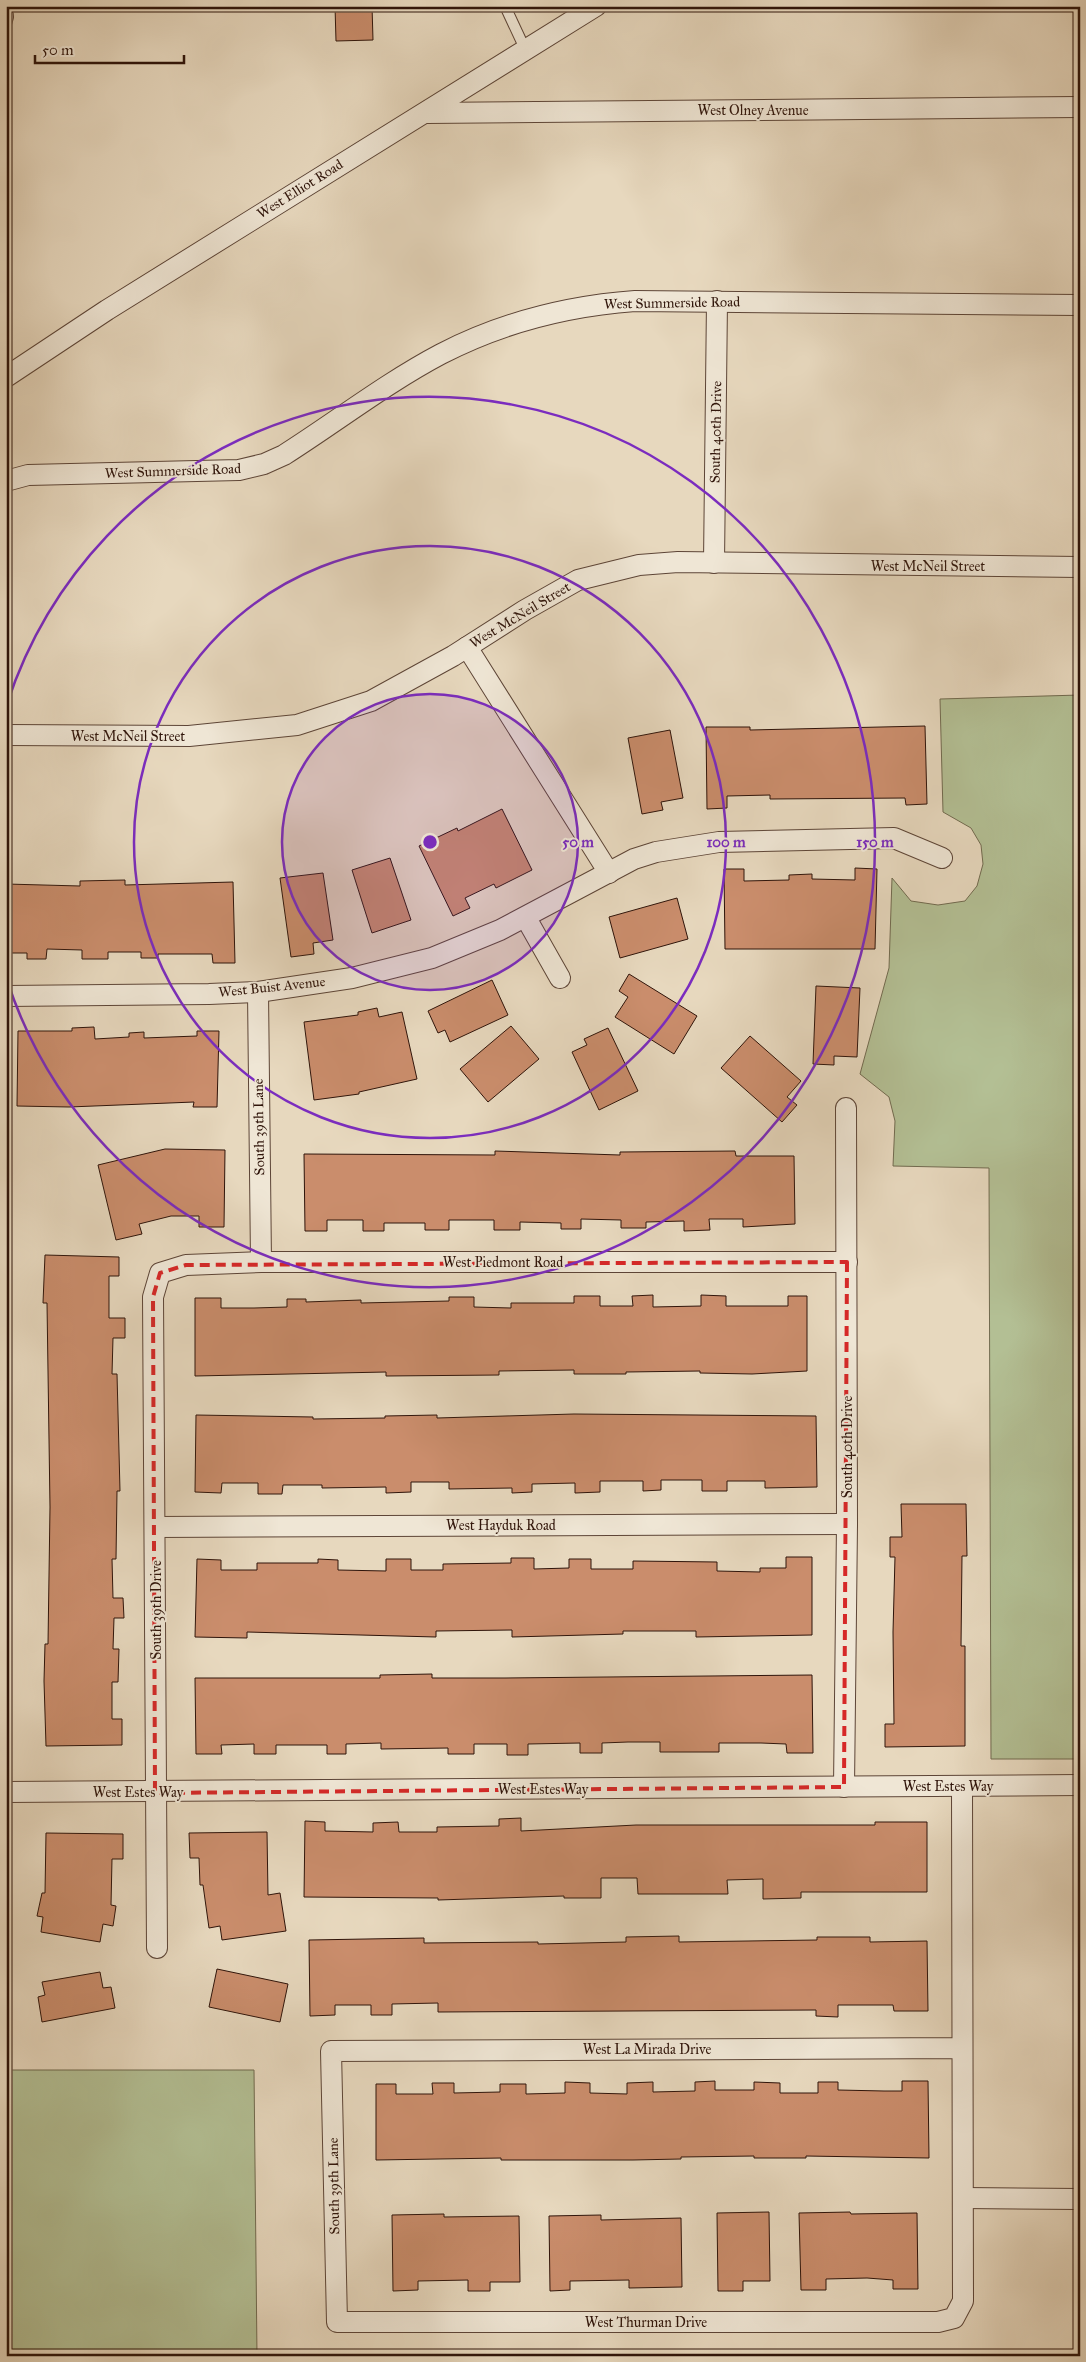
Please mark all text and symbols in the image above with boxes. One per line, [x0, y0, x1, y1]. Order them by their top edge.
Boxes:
scale bar [35, 32, 184, 64]
text: 50 m [42, 41, 74, 59]
street label: West Olney Avenue [697, 102, 809, 119]
street label: West Elliot Road [254, 156, 346, 222]
street label: West Summerside Road [604, 293, 740, 313]
street label: South 40th Drive [707, 380, 725, 483]
street label: West Summerside Road [105, 460, 241, 482]
street label: West McNeil Street [871, 558, 985, 575]
street label: West McNeil Street [466, 578, 574, 652]
street label: West McNeil Street [71, 728, 185, 745]
centre of rings [421, 833, 439, 851]
text: 50 m [562, 833, 594, 851]
text: 100 m [706, 833, 746, 851]
text: 150 m [856, 833, 894, 851]
street label: West Buist Avenue [218, 973, 326, 1001]
street label: South 39th Lane [250, 1078, 268, 1176]
street label: West Piedmont Road [443, 1254, 563, 1271]
street label: South 40th Drive [839, 1396, 856, 1498]
street label: West Hayduk Road [446, 1517, 556, 1534]
street label: South 39th Drive [148, 1560, 165, 1660]
street label: West Estes Way [903, 1778, 994, 1795]
street label: West Estes Way [498, 1781, 589, 1798]
street label: West Estes Way [93, 1784, 184, 1801]
street label: West La Mirada Drive [583, 2041, 711, 2058]
street label: South 39th Lane [325, 2137, 343, 2235]
street label: West Thurman Drive [585, 2314, 707, 2331]

